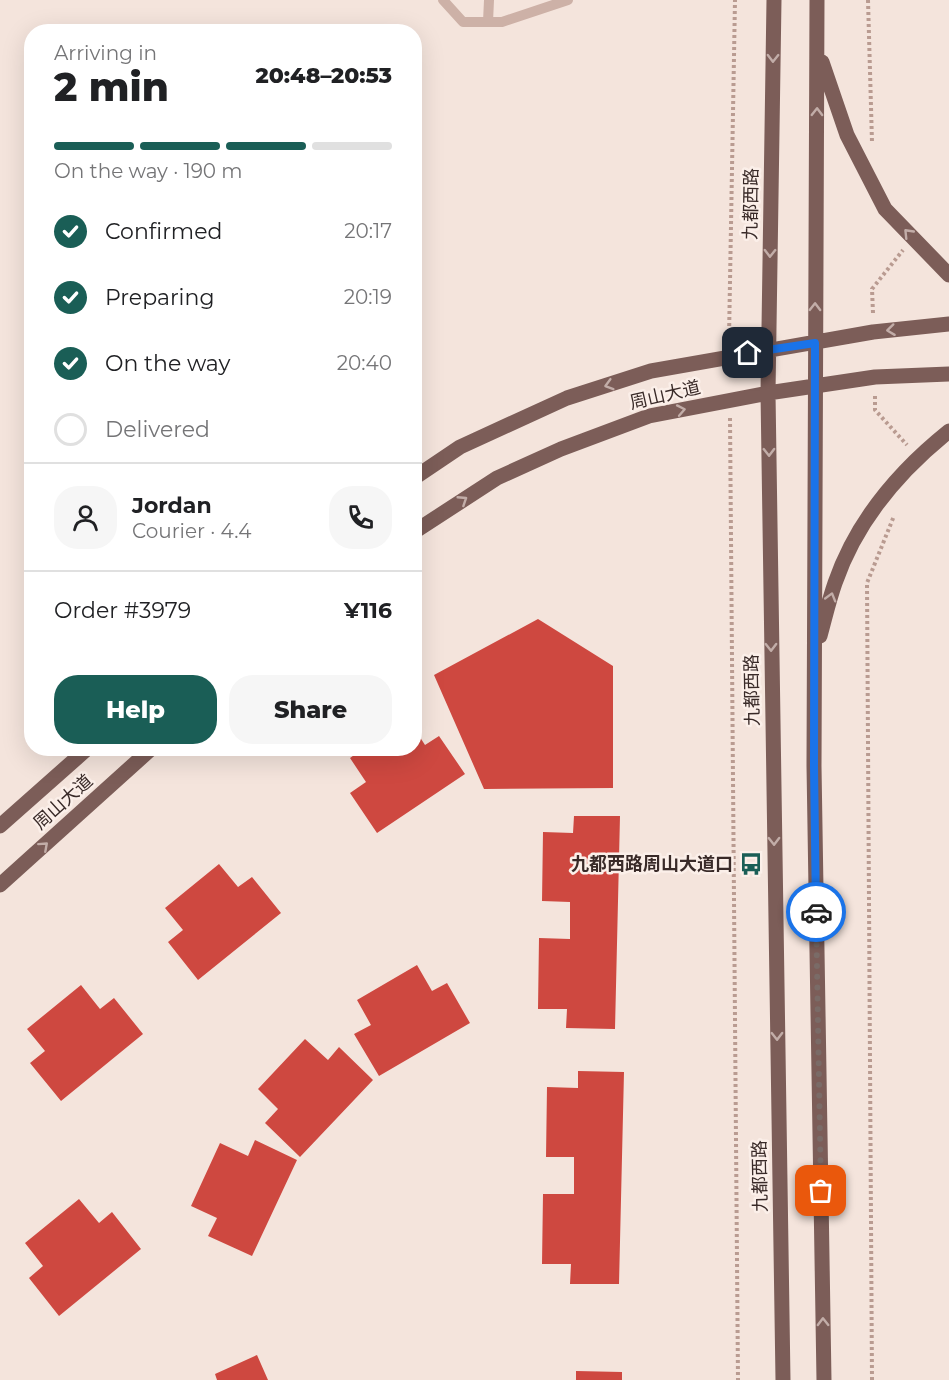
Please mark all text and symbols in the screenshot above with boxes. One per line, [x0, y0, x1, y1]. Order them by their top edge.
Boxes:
text: Arriving in [54, 41, 157, 65]
one-way arrow [767, 54, 780, 63]
text: 20:48–20:53 [256, 62, 392, 89]
text: 2 min [54, 63, 169, 111]
one-way arrow [811, 108, 824, 117]
text: On the way · 190 m [54, 159, 243, 183]
street label: 九都西路 [739, 168, 763, 240]
icon: check [54, 215, 87, 248]
text: Confirmed [105, 218, 222, 245]
text: 20:17 [344, 219, 392, 243]
one-way arrow [904, 229, 915, 239]
one-way arrow [764, 249, 776, 258]
icon: check [54, 281, 87, 314]
text: Preparing [105, 284, 214, 311]
text: 20:19 [344, 285, 392, 309]
one-way arrow [809, 303, 821, 312]
one-way arrow [886, 323, 896, 336]
pin [722, 327, 773, 378]
icon: home [731, 336, 764, 369]
icon: check [54, 347, 87, 380]
text: On the way [105, 350, 230, 377]
text: 20:40 [337, 351, 392, 375]
street label: 周山大道 [627, 376, 703, 414]
one-way arrow [604, 378, 614, 391]
one-way arrow [675, 404, 685, 417]
text: Delivered [105, 416, 210, 443]
one-way arrow [763, 447, 775, 456]
button: person [54, 486, 117, 549]
button: phone [329, 486, 392, 549]
text: Jordan [132, 492, 212, 519]
one-way arrow [456, 496, 467, 507]
text: Courier · 4.4 [132, 519, 251, 543]
one-way arrow [824, 592, 836, 603]
text: Order #3979 [54, 597, 191, 624]
text: ¥116 [344, 597, 392, 624]
one-way arrow [765, 642, 777, 651]
street label: 九都西路 [740, 654, 764, 726]
button: Help [54, 675, 217, 744]
button: Share [229, 675, 392, 744]
street label: 周山大道 [29, 770, 97, 834]
one-way arrow [768, 837, 780, 846]
one-way arrow [37, 842, 47, 853]
bus stop icon: 九都西路周山大道口 [738, 851, 764, 877]
place label: 九都西路周山大道口 [571, 853, 733, 875]
courier [786, 882, 846, 942]
icon: car [800, 896, 833, 929]
one-way arrow [771, 1032, 783, 1041]
street label: 九都西路 [748, 1140, 772, 1212]
pin [795, 1165, 846, 1216]
icon: bag [804, 1174, 837, 1207]
one-way arrow [817, 1317, 829, 1326]

